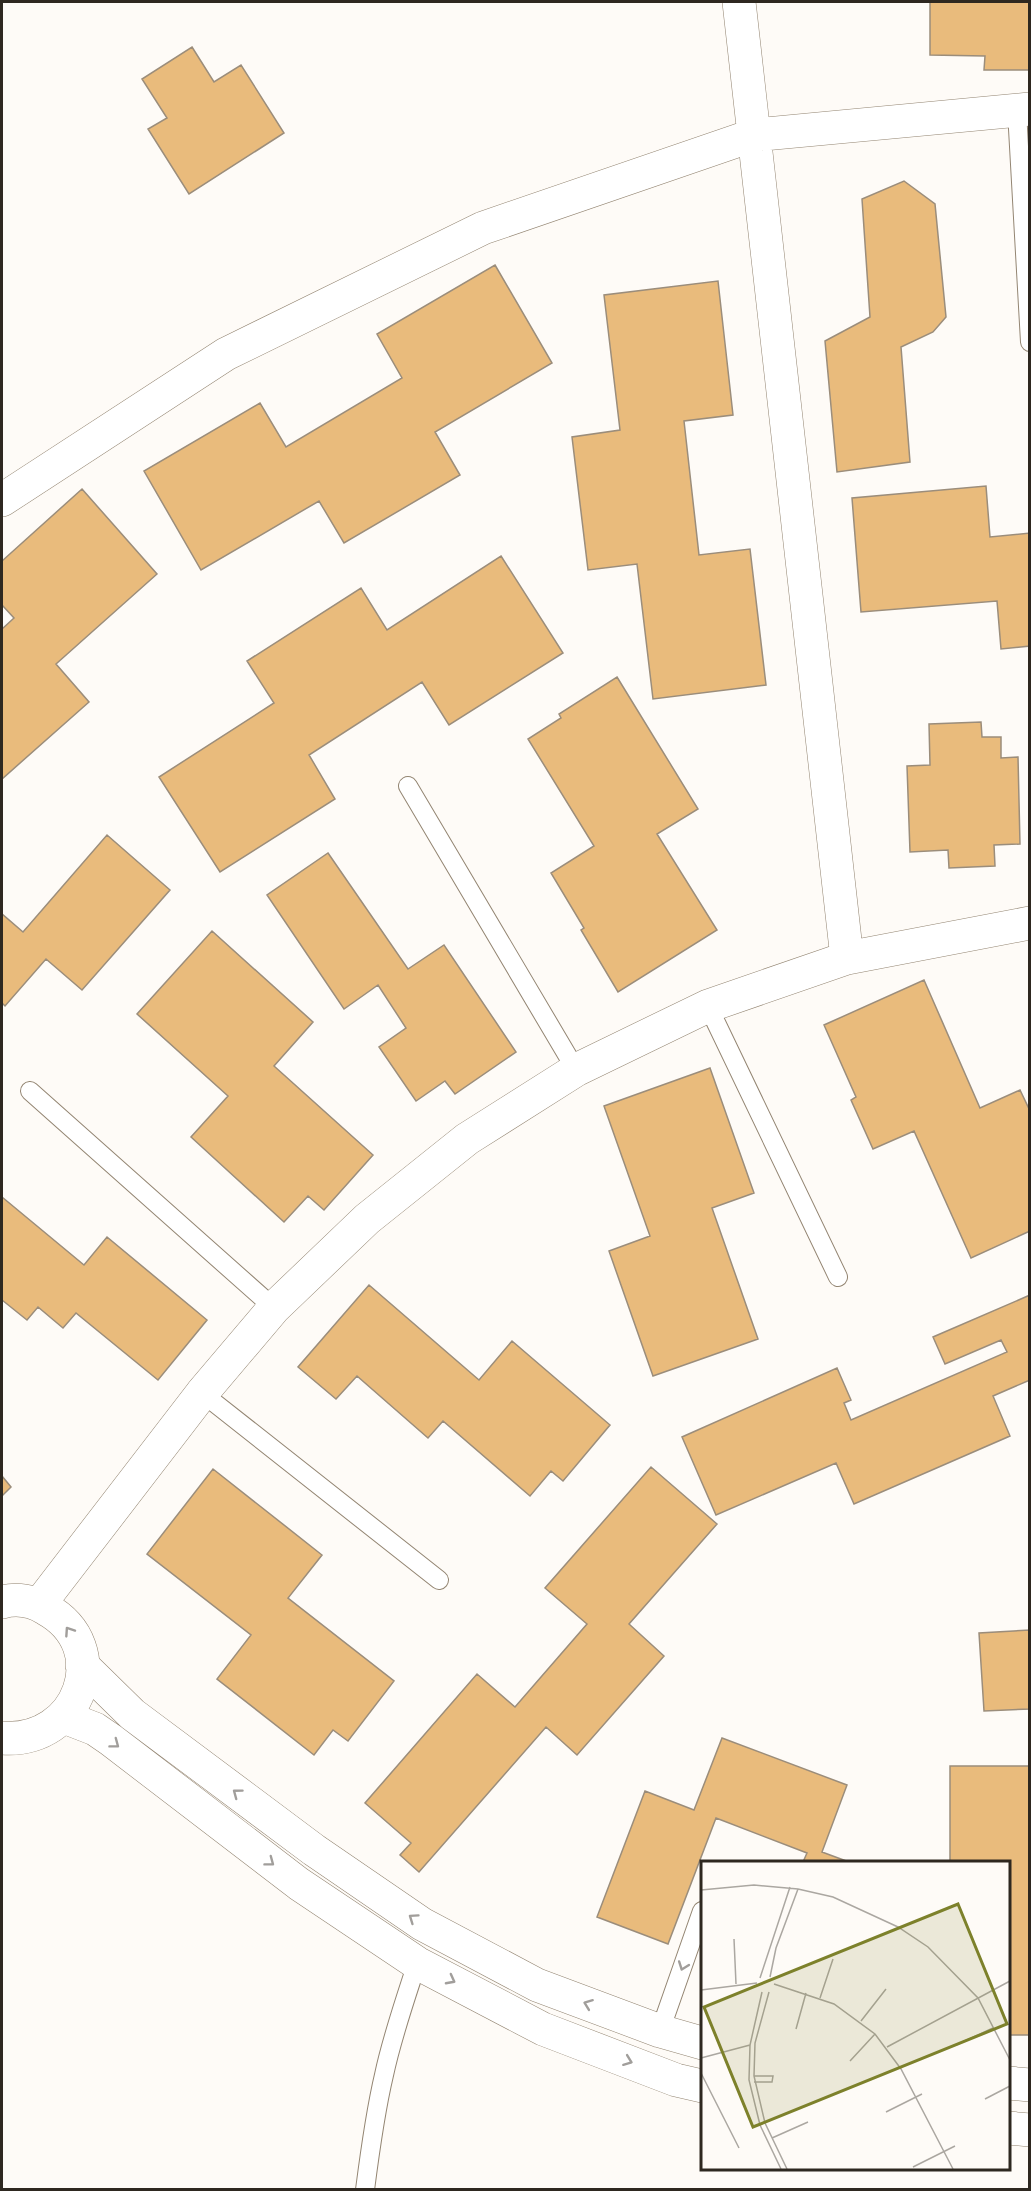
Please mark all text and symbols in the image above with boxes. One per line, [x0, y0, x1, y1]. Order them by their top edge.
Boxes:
one-way arrow [66, 1626, 77, 1637]
one-way arrow [109, 1736, 120, 1747]
one-way arrow [233, 1789, 244, 1800]
one-way arrow [264, 1854, 275, 1865]
inset map [701, 1861, 1010, 2170]
one-way arrow [408, 1914, 419, 1925]
one-way arrow [677, 1960, 690, 1971]
one-way arrow [444, 1973, 455, 1985]
one-way arrow [583, 1999, 594, 2011]
one-way arrow [622, 2054, 632, 2067]

